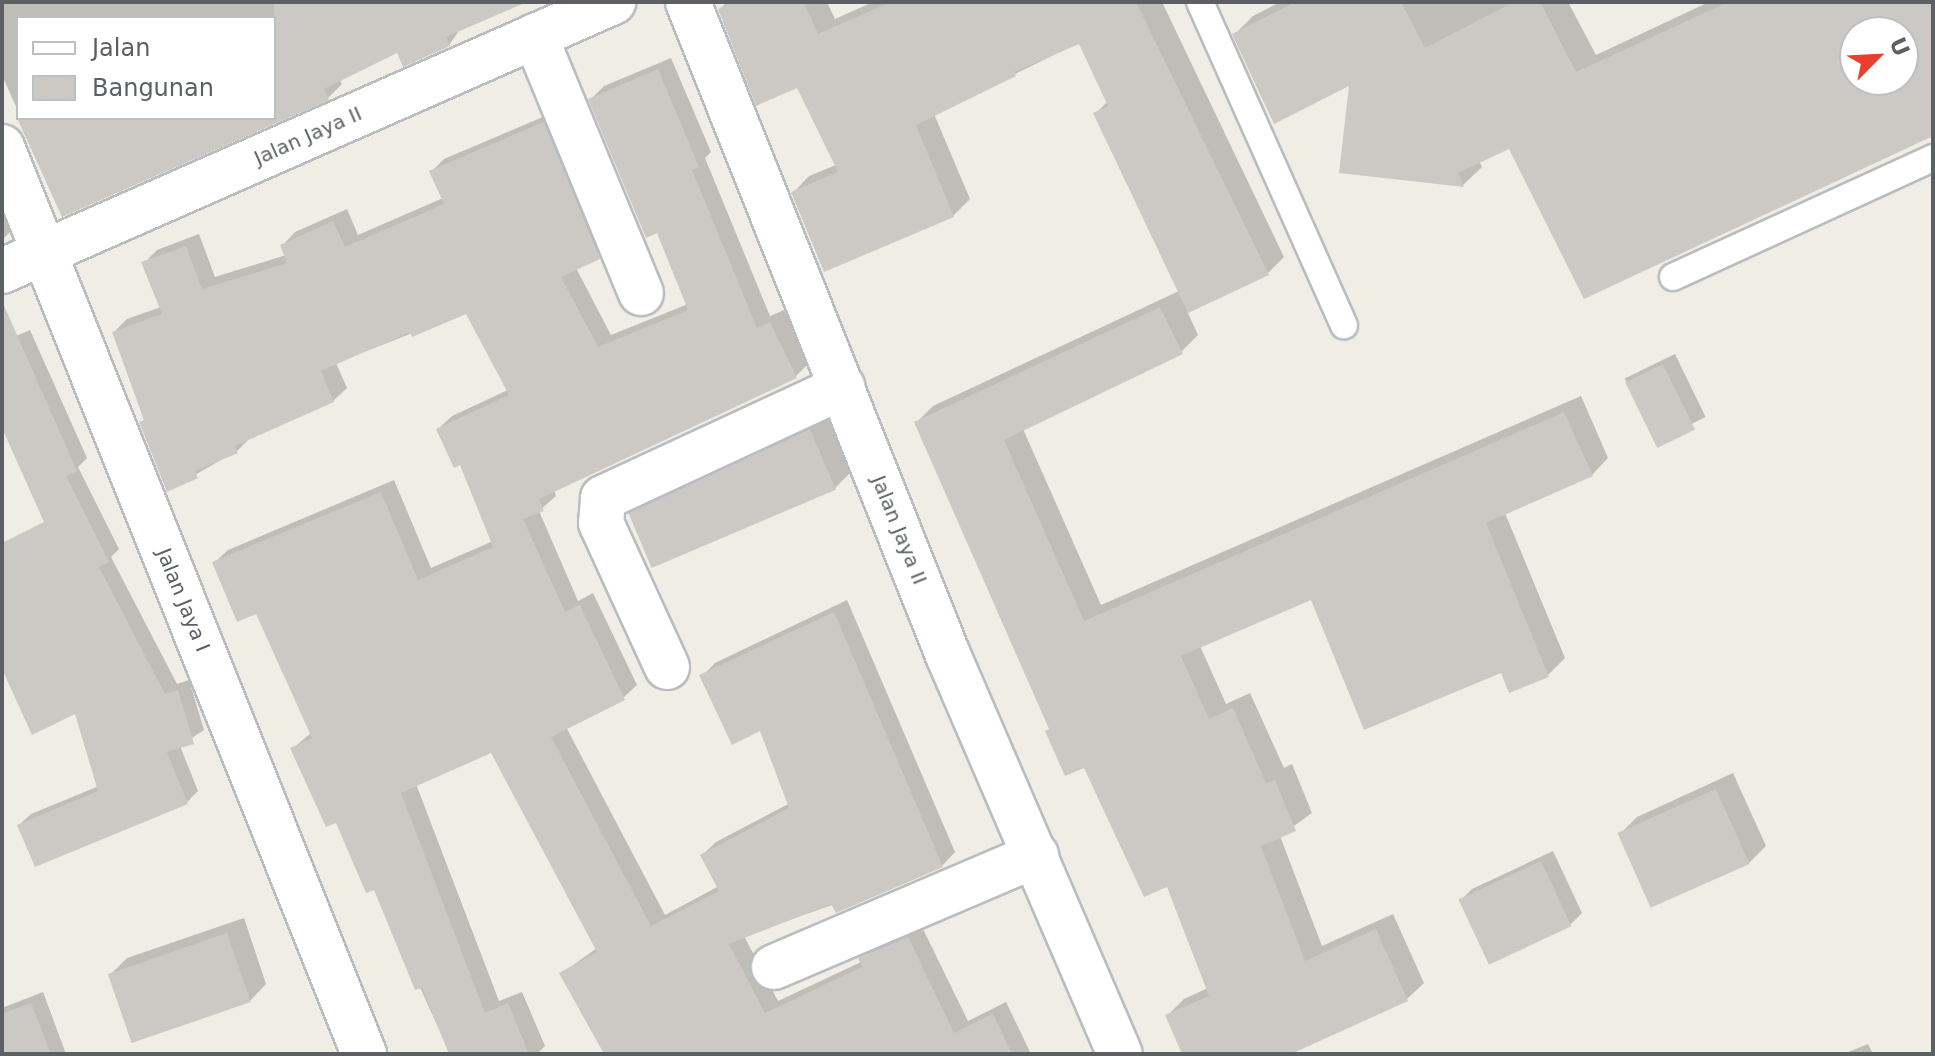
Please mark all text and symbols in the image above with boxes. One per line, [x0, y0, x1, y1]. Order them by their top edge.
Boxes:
legend [16, 16, 276, 120]
north arrow [1839, 16, 1919, 96]
text: Jalan [92, 34, 150, 62]
text: U [1885, 34, 1915, 60]
text: Bangunan [92, 74, 214, 102]
street label: Jalan Jaya II [250, 102, 366, 170]
street label: Jalan Jaya II [866, 472, 932, 588]
street label: Jalan Jaya I [151, 545, 215, 655]

